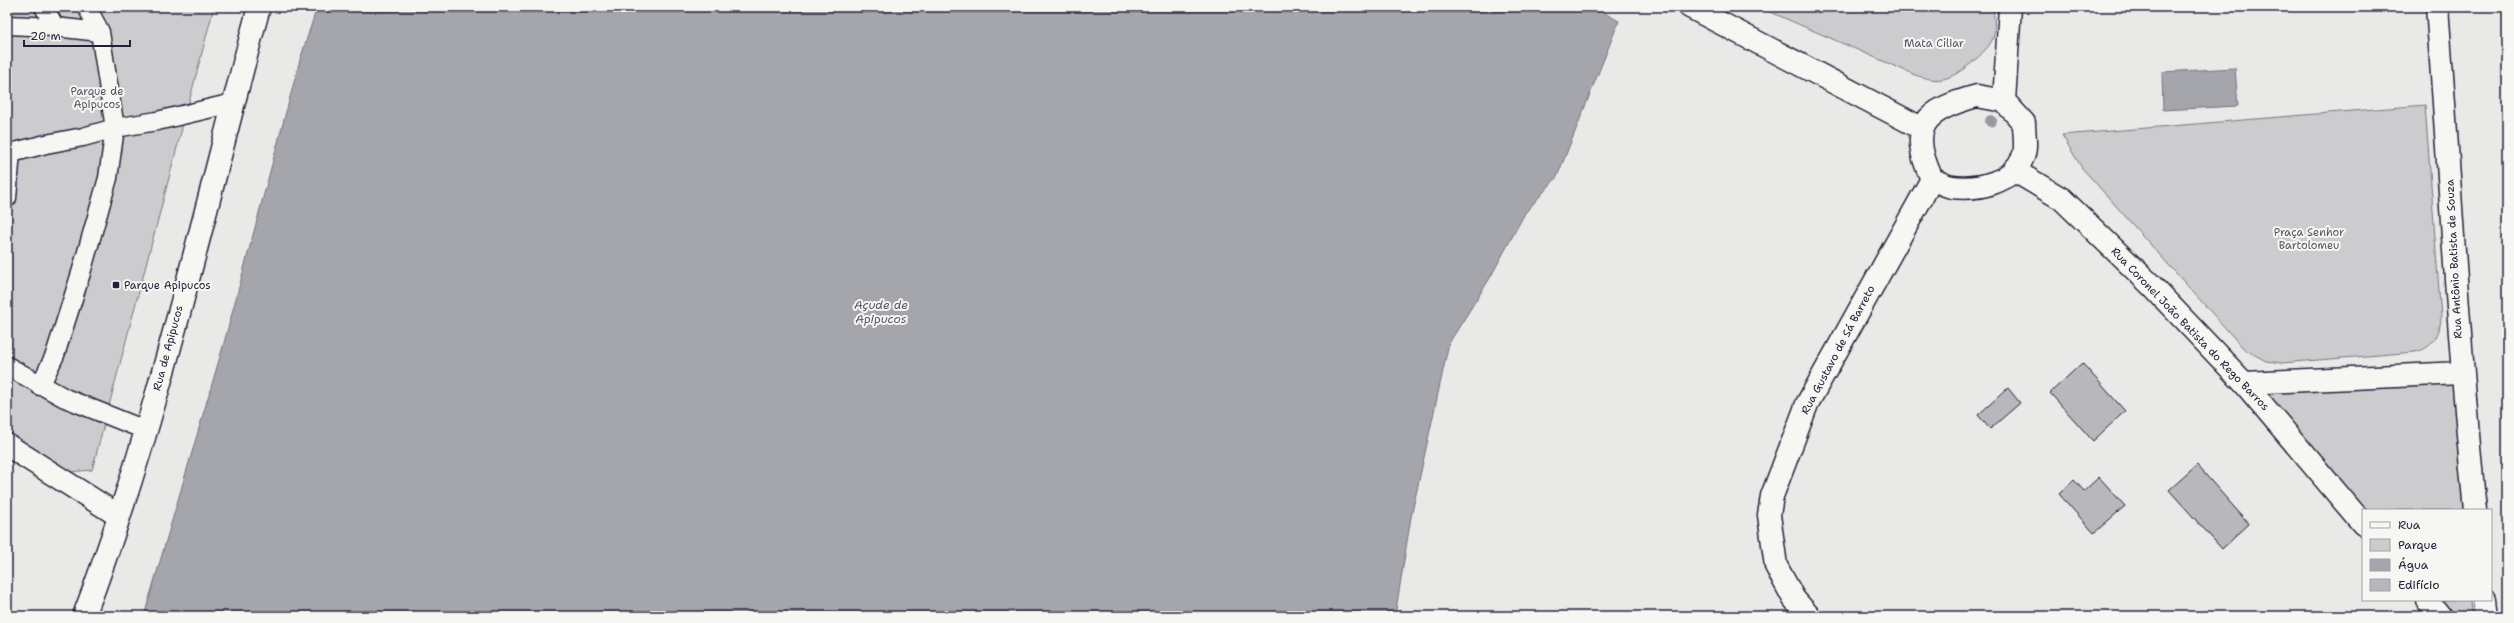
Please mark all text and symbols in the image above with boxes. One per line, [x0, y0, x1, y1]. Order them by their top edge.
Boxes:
scale bar [24, 22, 130, 48]
text: 20 m [30, 28, 61, 44]
park label: Mata Ciliar [1904, 36, 1964, 51]
park label: Parque de Apipucos [71, 84, 123, 112]
street label: Rua Antônio Batista de Souza [2442, 179, 2466, 339]
park label: Praça Senhor Bartolomeu [2274, 225, 2344, 253]
street label: Rua Coronel João Batista do Rego Barros [2108, 244, 2272, 414]
place label: Parque Apipucos [124, 278, 211, 293]
marker: Parque Apipucos [111, 280, 121, 290]
street label: Rua Gustavo de Sá Barreto [1798, 283, 1879, 417]
water label: Açude de Apipucos [854, 297, 908, 327]
street label: Rua de Apipucos [149, 304, 187, 392]
legend [2362, 509, 2492, 601]
text: Rua [2398, 517, 2421, 533]
text: Parque [2398, 537, 2437, 553]
text: Água [2398, 557, 2429, 573]
text: Edifício [2398, 577, 2439, 593]

